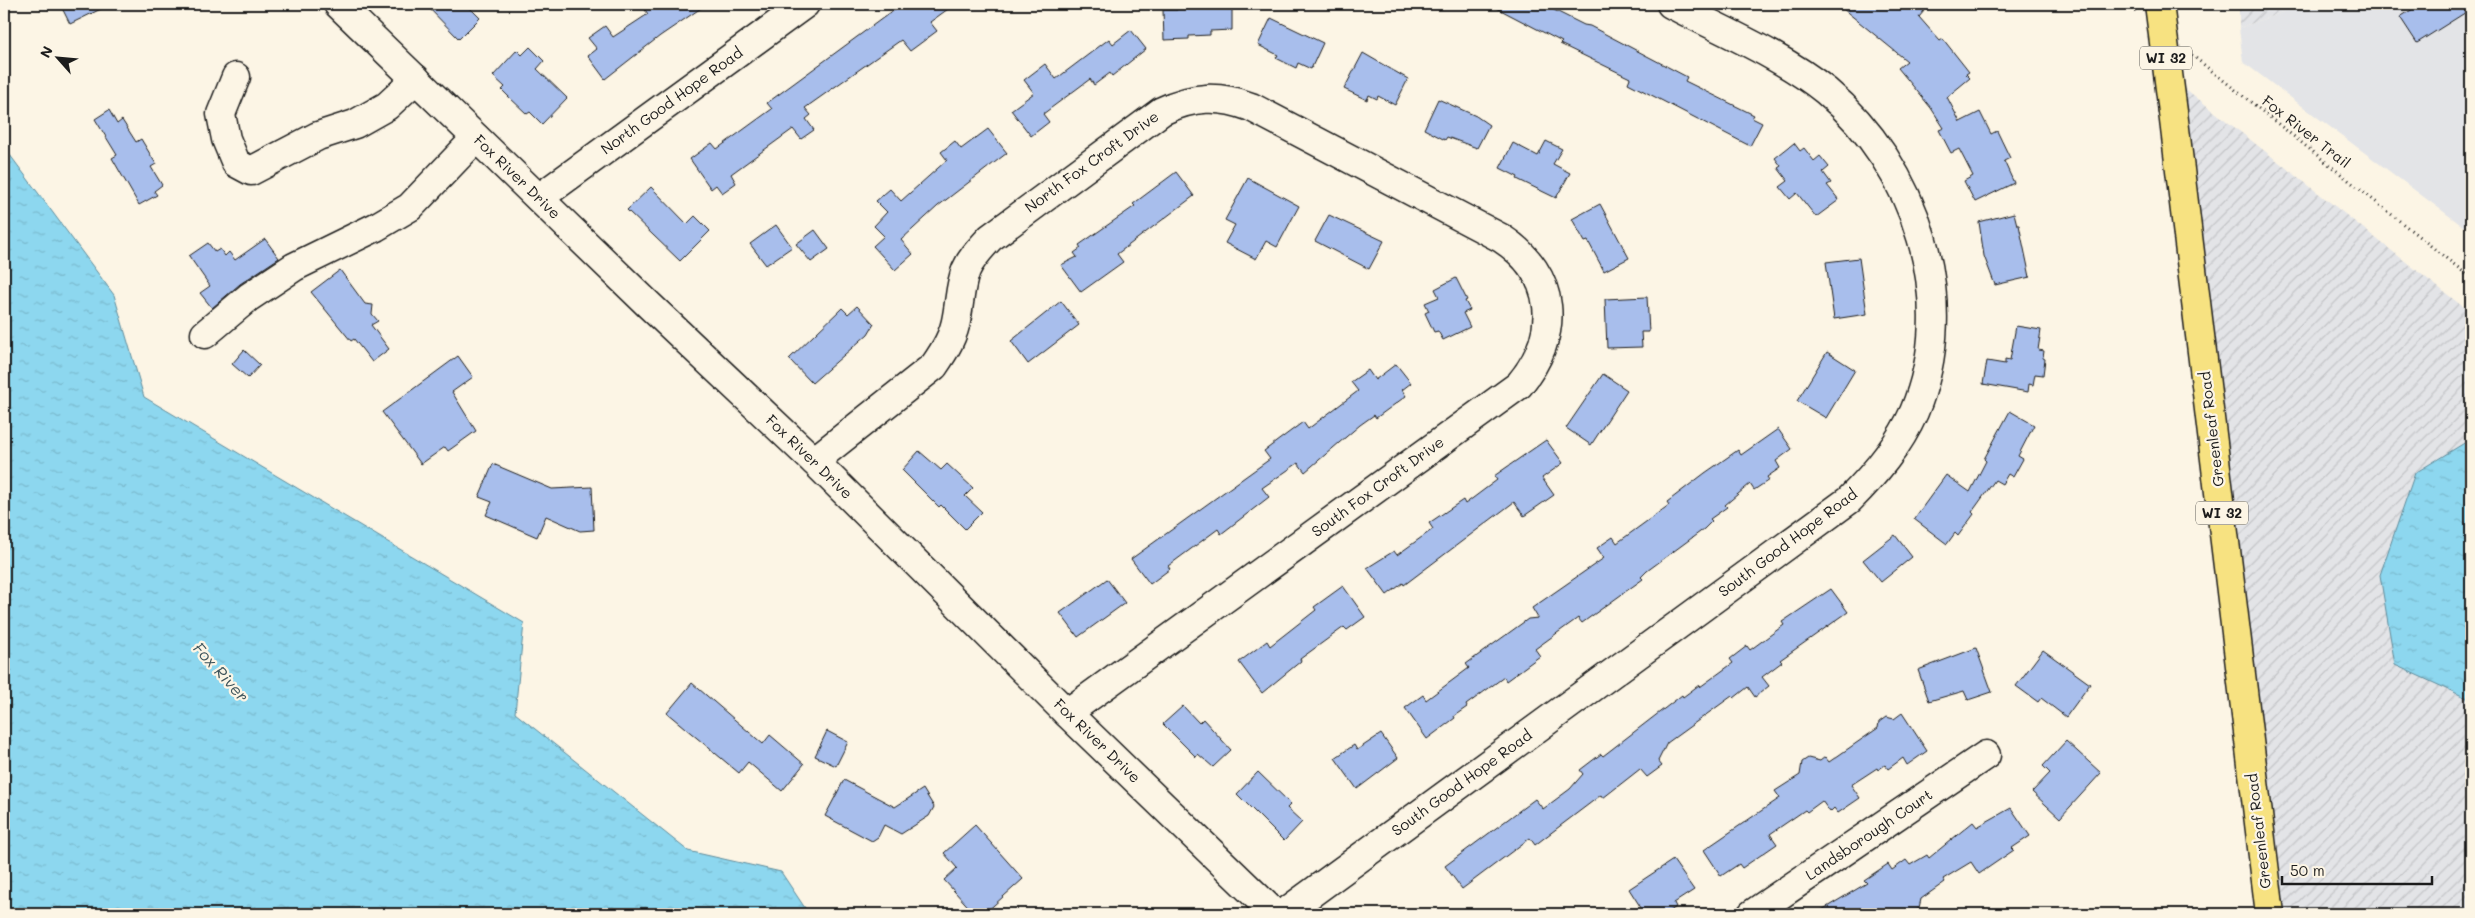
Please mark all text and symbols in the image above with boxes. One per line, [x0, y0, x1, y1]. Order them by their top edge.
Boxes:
north arrow [32, 32, 82, 82]
street label: North Good Hope Road [596, 42, 746, 159]
text: N [35, 43, 57, 61]
road number: WI 32 [2140, 46, 2192, 70]
street label: Fox River Trail [2258, 90, 2355, 172]
street label: North Fox Croft Drive [1020, 106, 1162, 217]
street label: Fox River Drive [470, 130, 565, 223]
street label: Greenleaf Road [2194, 370, 2228, 488]
street label: Fox River Drive [762, 410, 857, 503]
street label: South Fox Croft Drive [1307, 431, 1448, 541]
street label: South Good Hope Road [1714, 483, 1861, 601]
road number: WI 32 [2196, 502, 2248, 524]
water label: Fox River [189, 637, 254, 706]
street label: Fox River Drive [1050, 694, 1145, 787]
street label: South Good Hope Road [1387, 724, 1536, 840]
street label: Greenleaf Road [2241, 772, 2275, 890]
street label: Landsborough Court [1801, 784, 1936, 884]
scale bar [2282, 853, 2432, 885]
text: 50 m [2290, 860, 2325, 880]

